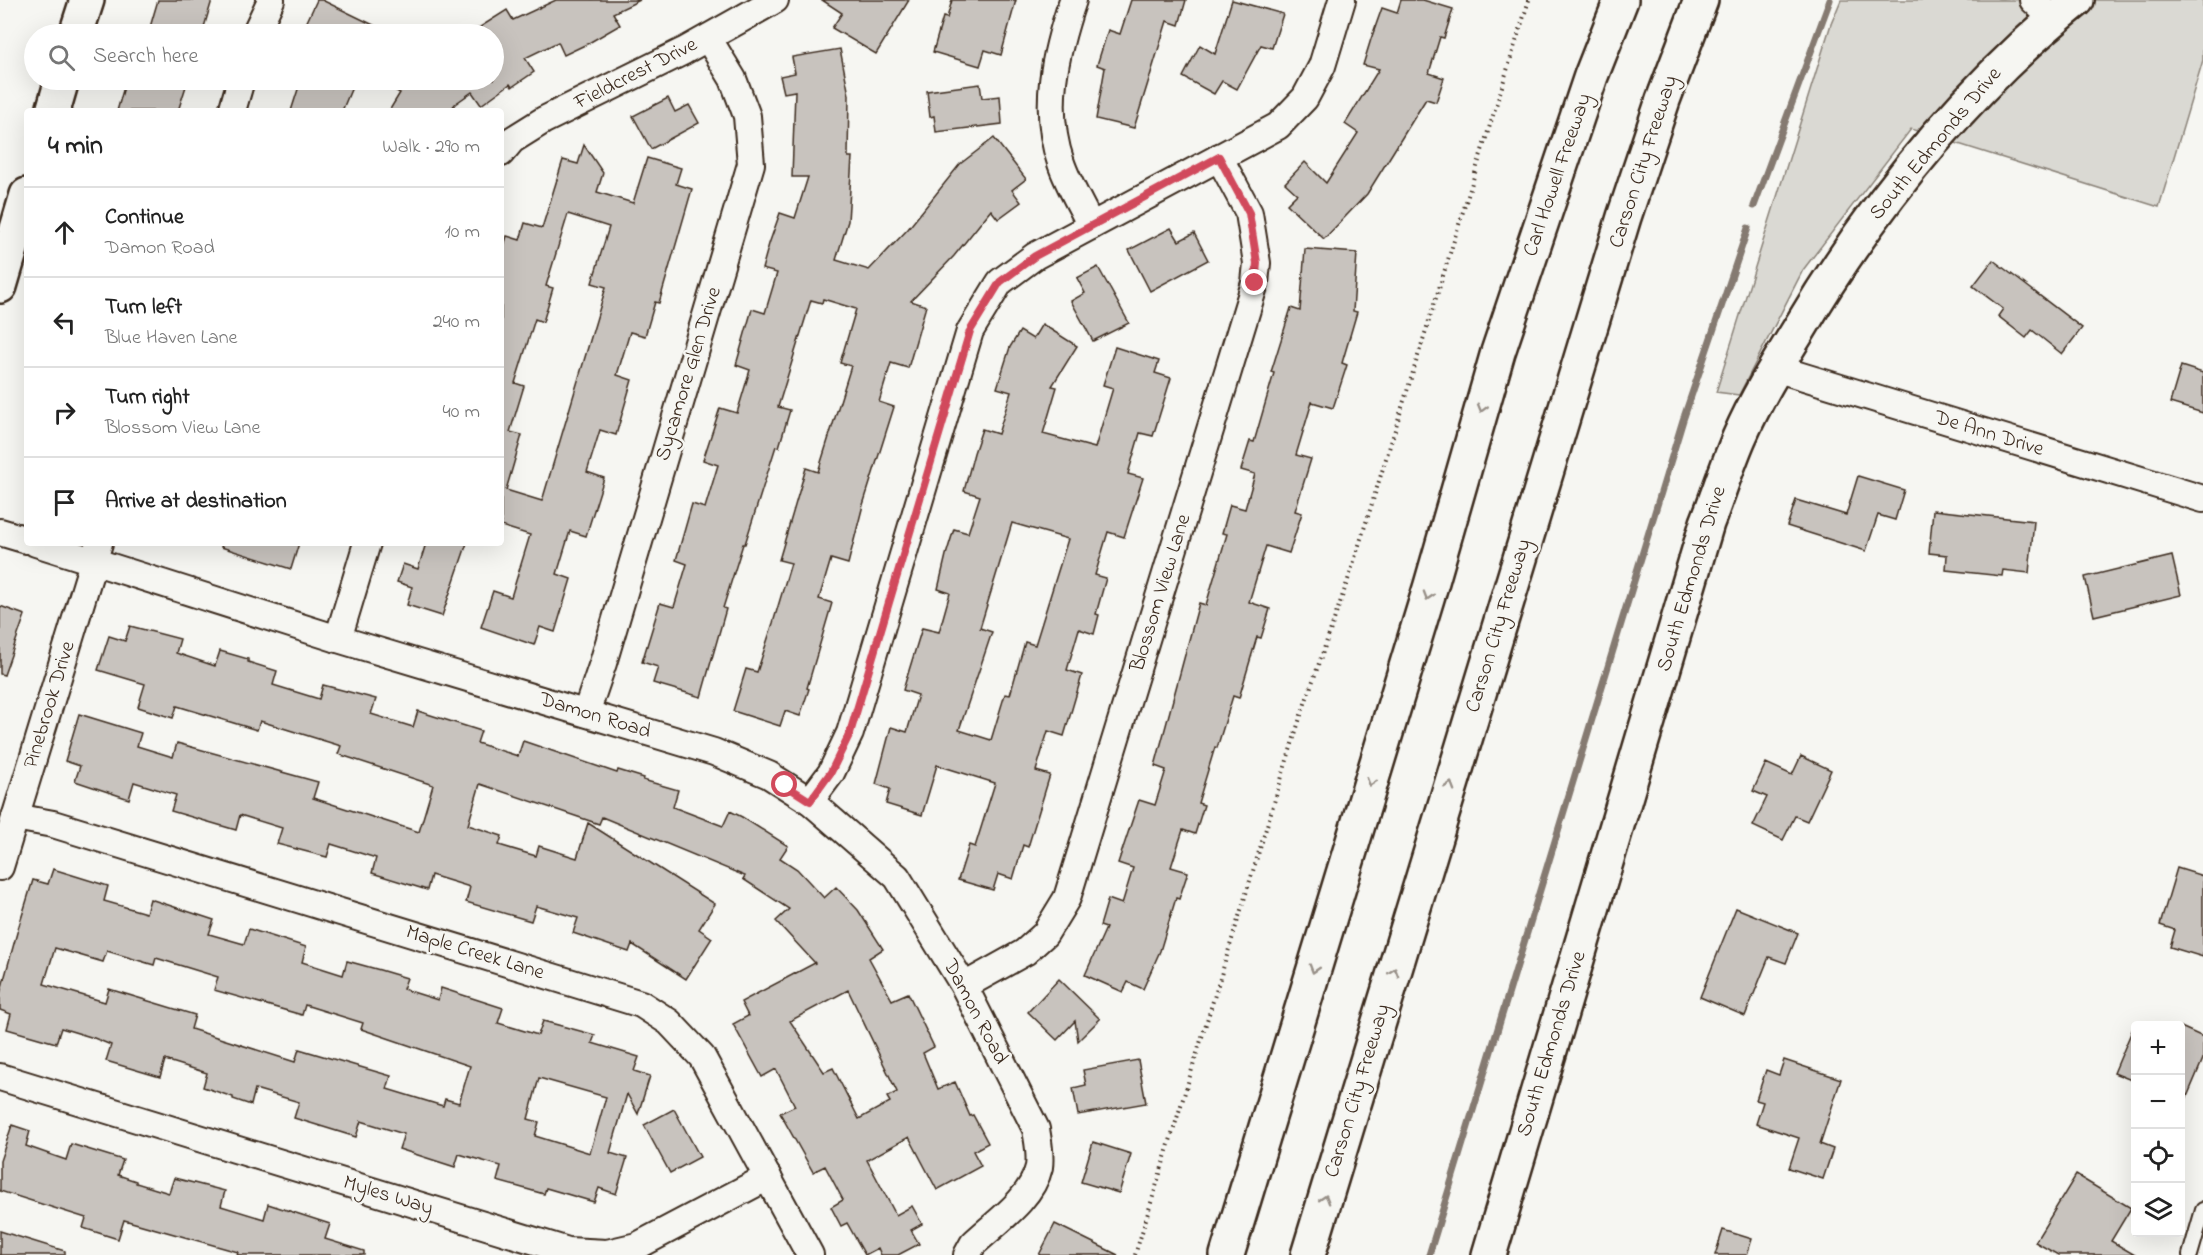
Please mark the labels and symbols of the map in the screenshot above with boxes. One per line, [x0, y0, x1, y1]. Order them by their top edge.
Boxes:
street label: Fieldcrest Drive [569, 30, 703, 118]
street label: South Edmonds Drive [1863, 60, 2010, 227]
street label: Carson City Freeway [1602, 72, 1688, 253]
street label: Carl Howell Freeway [1516, 89, 1602, 261]
route end [1241, 269, 1267, 295]
street label: Sycamore Glen Drive [648, 283, 732, 465]
one-way arrow [1477, 402, 1489, 413]
street label: De Ann Drive [1930, 403, 2048, 465]
street label: South Edmonds Drive [1650, 482, 1735, 675]
street label: Blossom View Lane [1123, 510, 1199, 676]
street label: Carson City Freeway [1458, 536, 1542, 717]
one-way arrow [1423, 590, 1435, 601]
street label: Pinebrook Drive [16, 637, 84, 772]
street label: Damon Road [535, 685, 655, 747]
route start [771, 771, 797, 797]
one-way arrow [1366, 776, 1378, 787]
one-way arrow [1443, 781, 1455, 792]
street label: Maple Creek Lane [402, 918, 548, 988]
street label: South Edmonds Drive [1510, 947, 1595, 1140]
street label: Damon Road [934, 953, 1015, 1070]
one-way arrow [1309, 963, 1321, 974]
one-way arrow [1387, 967, 1399, 978]
street label: Carson City Freeway [1317, 1001, 1401, 1182]
street label: Myles Way [339, 1168, 437, 1226]
one-way arrow [1318, 1194, 1330, 1205]

